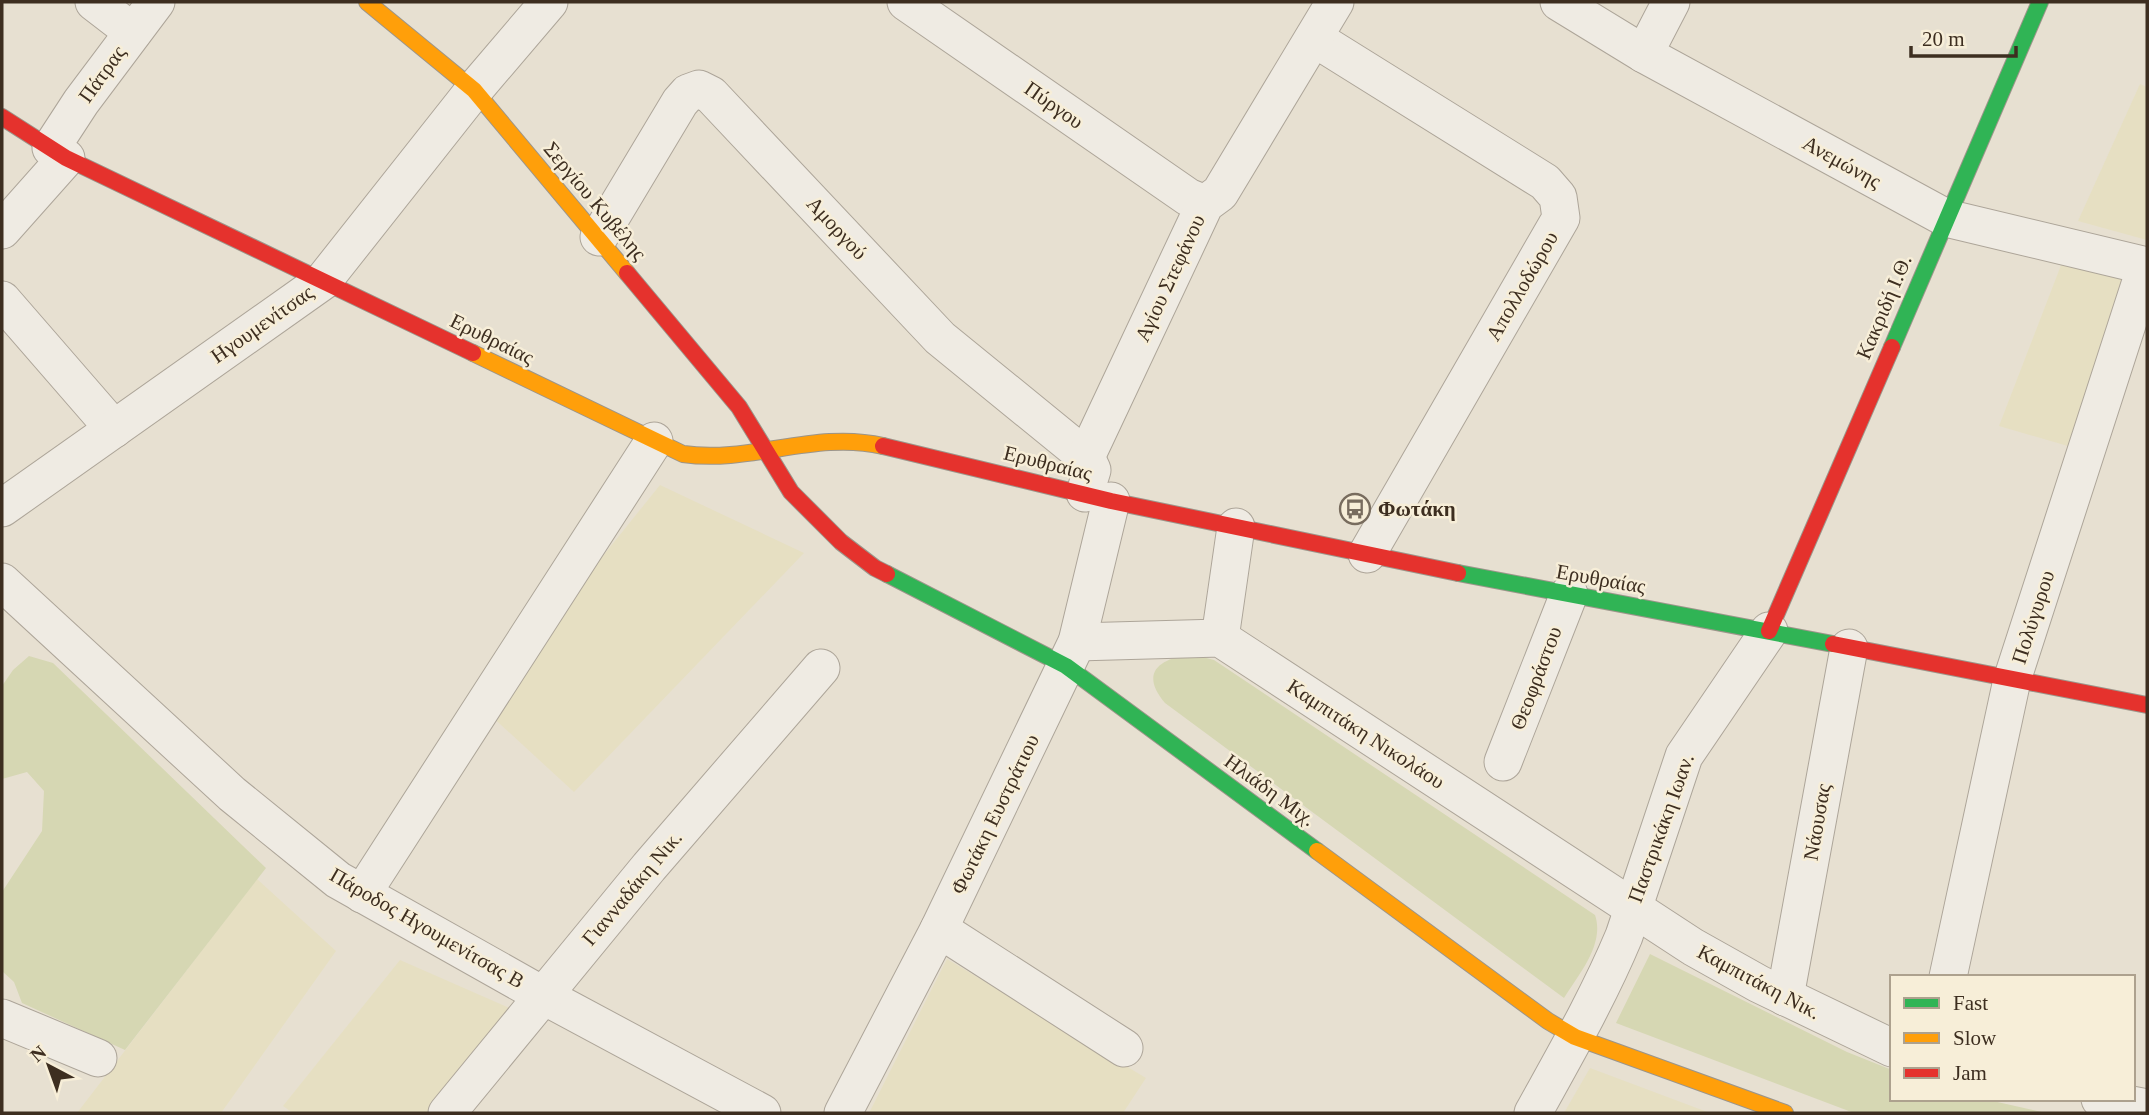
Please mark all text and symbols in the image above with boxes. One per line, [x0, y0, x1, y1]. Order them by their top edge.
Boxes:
scale bar [1911, 14, 2016, 58]
text: 20 m [1922, 27, 1965, 51]
street label: Πάτρας [73, 40, 131, 107]
street label: Πύργου [1020, 76, 1088, 134]
street label: Ανεμώνης [1799, 131, 1886, 194]
street label: Σεργίου Κυβέλης [539, 137, 652, 266]
street label: Αμοργού [802, 191, 872, 265]
street label: Αγίου Στεφάνου [1130, 211, 1210, 345]
street label: Απολλοδώρου [1481, 227, 1563, 345]
street label: Κακριδή Ι.Θ. [1851, 251, 1917, 363]
street label: Ηγουμενίτσας [206, 279, 318, 368]
street label: Ερυθραίας [446, 308, 538, 370]
street label: Ερυθραίας [1001, 440, 1095, 486]
bus stop icon: Φωτάκη [1338, 492, 1372, 526]
place label: Φωτάκη [1378, 497, 1456, 521]
street label: Ερυθραίας [1554, 559, 1648, 599]
street label: Πολύγυρου [2007, 567, 2059, 667]
street label: Θεοφράστου [1505, 623, 1567, 733]
street label: Καμπιτάκη Νικολάου [1283, 674, 1449, 794]
street label: Φωτάκη Ευστράτιου [946, 730, 1044, 898]
street label: Ηλιάδη Μιχ. [1220, 749, 1320, 831]
street label: Παστρικάκη Ιωαν. [1623, 750, 1699, 906]
street label: Νάουσας [1798, 781, 1836, 862]
street label: Γιανναδάκη Νικ. [577, 826, 687, 950]
street label: Πάροδος Ηγουμενίτσας Β [326, 863, 528, 993]
street label: Καμπιτάκη Νικ. [1693, 940, 1825, 1024]
legend [1890, 975, 2135, 1101]
text: Fast [1953, 991, 1988, 1015]
text: Slow [1953, 1026, 1997, 1050]
north arrow [14, 1031, 84, 1101]
text: N [26, 1041, 50, 1066]
text: Jam [1953, 1061, 1987, 1085]

